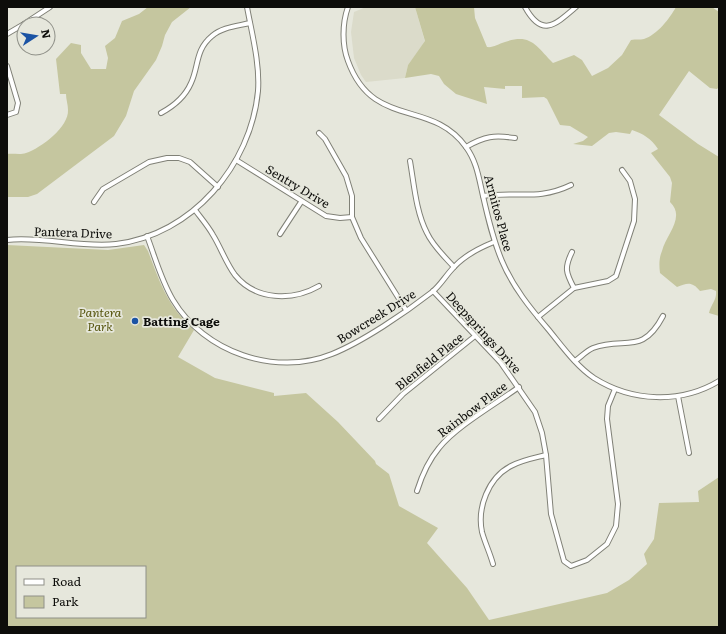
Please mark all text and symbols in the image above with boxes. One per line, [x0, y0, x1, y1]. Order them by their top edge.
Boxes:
north arrow [16, 16, 56, 56]
text: N [38, 28, 56, 40]
street label: Sentry Drive [263, 160, 333, 212]
street label: Armitos Place [480, 173, 518, 253]
street label: Pantera Drive [34, 222, 112, 242]
street label: Bowcreek Drive [333, 285, 419, 347]
street label: Deepsprings Drive [442, 287, 526, 377]
park label: Pantera Park [79, 303, 122, 335]
place label: Batting Cage [143, 312, 220, 330]
marker: Batting Cage [130, 316, 140, 326]
street label: Blenfield Place [391, 328, 467, 394]
street label: Rainbow Place [433, 377, 511, 441]
legend [16, 566, 146, 618]
text: Road [52, 572, 82, 590]
text: Park [52, 592, 79, 610]

